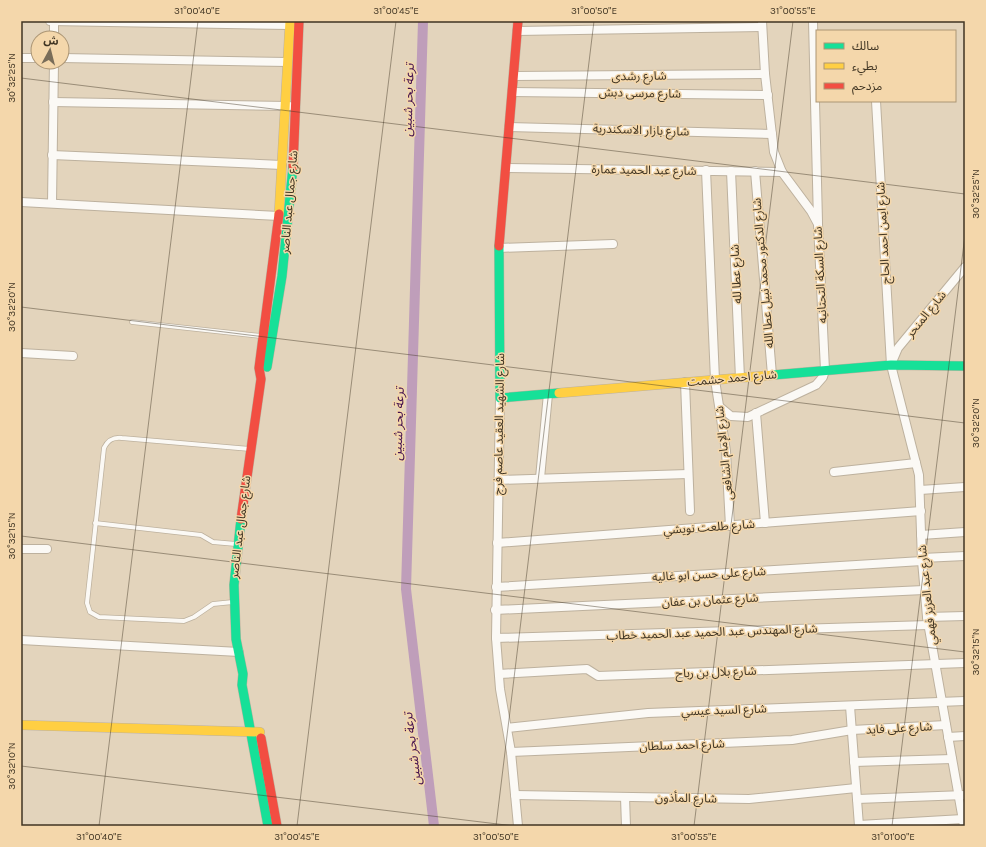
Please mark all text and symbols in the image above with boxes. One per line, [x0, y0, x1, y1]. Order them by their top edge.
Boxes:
text: 31°00'40"E [174, 5, 220, 17]
text: 31°00'45"E [373, 5, 419, 17]
text: 31°00'50"E [571, 5, 617, 17]
text: 31°00'55"E [770, 5, 816, 17]
north arrow [30, 30, 70, 70]
legend [816, 30, 956, 102]
text: ش [43, 33, 59, 48]
text: سالك [852, 39, 879, 53]
text: 30°32'25"N [6, 53, 18, 103]
text: بطيء [852, 59, 878, 76]
water label: ترعة بحر شبين [399, 61, 418, 137]
street label: شارع رشدى [611, 69, 667, 85]
text: مزدحم [852, 79, 882, 95]
street label: شارع مرسى دبش [599, 85, 681, 103]
street label: شارع بازار الاسكندرية [592, 121, 689, 141]
street label: شارع جمال عبد الناصر [277, 150, 302, 255]
street label: شارع عبد الحميد عمارة [591, 162, 697, 180]
text: 30°32'25"N [970, 169, 982, 219]
street label: شارع ايمن احمد الحاج [873, 182, 895, 284]
street label: شارع الدكتور محمد نبيل عطا الله [749, 197, 779, 349]
street label: شارع السكة التحتانيه [810, 226, 832, 324]
street label: شارع عطا لله [727, 244, 747, 304]
text: 30°32'20"N [6, 282, 18, 332]
street label: شارع المنحر [902, 288, 951, 342]
street label: شارع الشهيد العقيد عاصم فرج [491, 353, 509, 495]
street label: شارع احمد حشمت [687, 367, 777, 391]
water label: ترعة بحر شبين [389, 385, 408, 461]
text: 30°32'20"N [970, 398, 982, 448]
street label: شارع الإمام الشافعى [712, 405, 738, 501]
street label: شارع جمال عبد الناصر [227, 475, 255, 580]
text: 30°32'15"N [6, 512, 18, 560]
street label: شارع طلعت نويشي [663, 517, 755, 540]
street label: شارع عبد العزيز فهمي [915, 544, 942, 646]
street label: شارع على حسن ابو غاليه [652, 564, 766, 586]
street label: شارع عثمان بن عفان [661, 590, 759, 612]
street label: شارع المهندس عبد الحميد عبد الحميد خطاب [606, 621, 818, 645]
text: 30°32'15"N [970, 628, 982, 676]
street label: شارع بلال بن رباح [675, 664, 757, 682]
street label: شارع السيد عيسي [681, 702, 767, 721]
water label: ترعة بحر شبين [400, 710, 425, 786]
street label: شارع على فايد [865, 719, 933, 739]
street label: شارع احمد سلطان [639, 737, 725, 755]
text: 30°32'10"N [6, 742, 18, 790]
street label: شارع المأذون [655, 790, 717, 808]
text: 31°00'40"E [76, 831, 122, 843]
text: 31°00'45"E [274, 831, 320, 843]
text: 31°00'50"E [473, 831, 519, 843]
text: 31°00'55"E [671, 831, 717, 843]
text: 31°01'00"E [871, 831, 915, 843]

